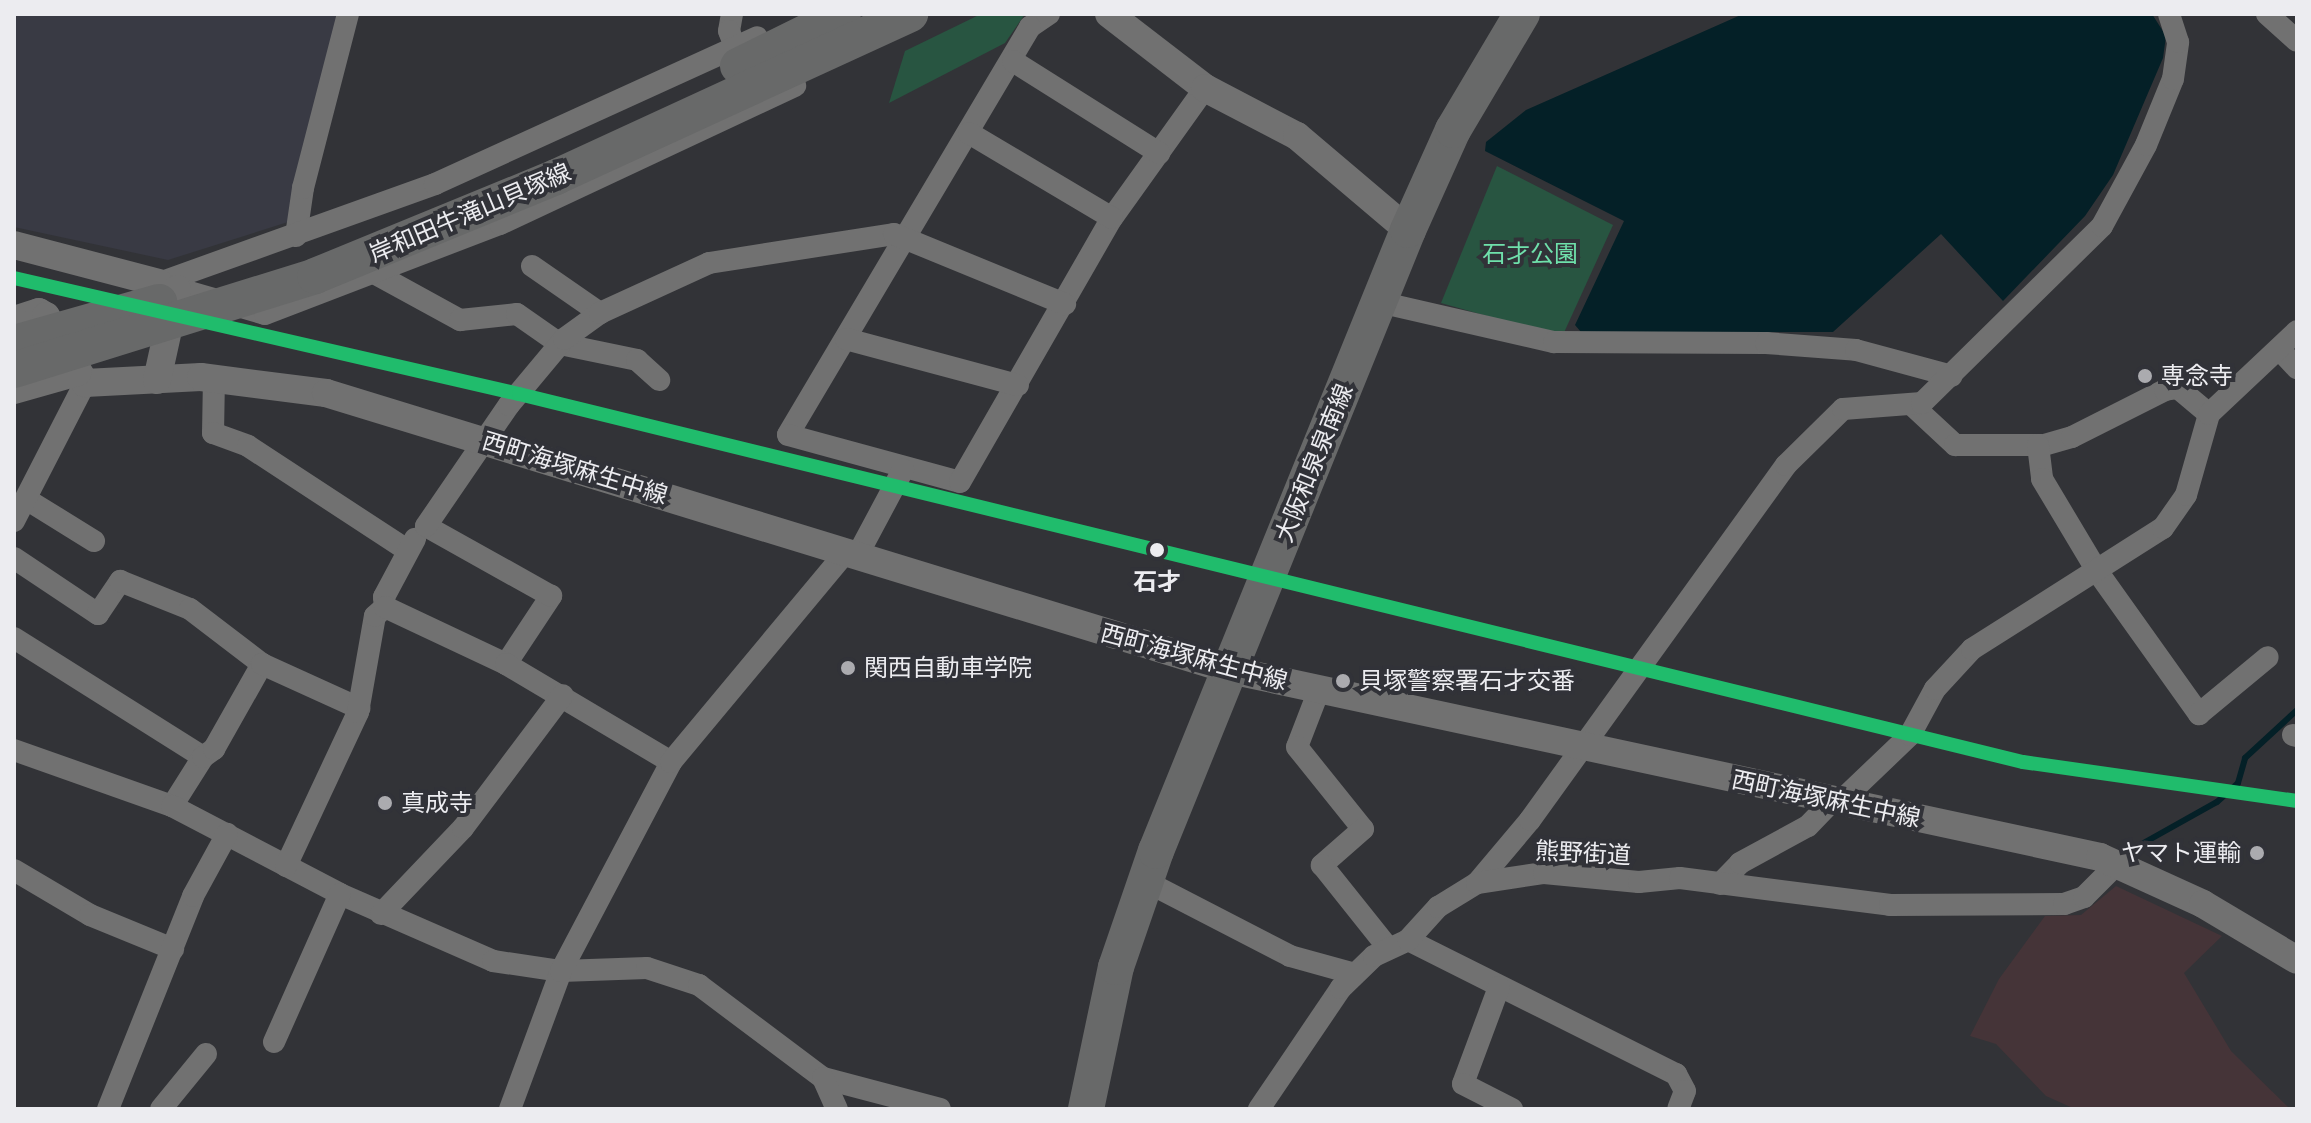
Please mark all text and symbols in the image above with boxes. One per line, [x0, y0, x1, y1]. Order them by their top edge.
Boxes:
street label: 岸和田牛滝山貝塚線 [365, 158, 575, 268]
park label: 石才公園 [1482, 240, 1578, 268]
place label: 専念寺 [2161, 362, 2233, 390]
marker: 専念寺 [2136, 367, 2154, 385]
street label: 大阪和泉泉南線 [1269, 380, 1359, 546]
street label: 西町海塚麻生中線 [479, 426, 671, 510]
marker: 石才 [1143, 536, 1171, 564]
place label: 石才 [1133, 568, 1181, 596]
street label: 西町海塚麻生中線 [1098, 618, 1290, 696]
place label: 関西自動車学院 [864, 654, 1032, 682]
marker: 関西自動車学院 [839, 659, 857, 677]
place label: 貝塚警察署石才交番 [1359, 667, 1575, 695]
marker: 貝塚警察署石才交番 [1334, 672, 1352, 690]
street label: 西町海塚麻生中線 [1729, 765, 1923, 833]
place label: 真成寺 [401, 789, 473, 817]
marker: 真成寺 [376, 794, 394, 812]
street label: 熊野街道 [1534, 836, 1632, 870]
place label: ヤマト運輸 [2121, 839, 2241, 867]
marker: ヤマト運輸 [2248, 844, 2266, 862]

